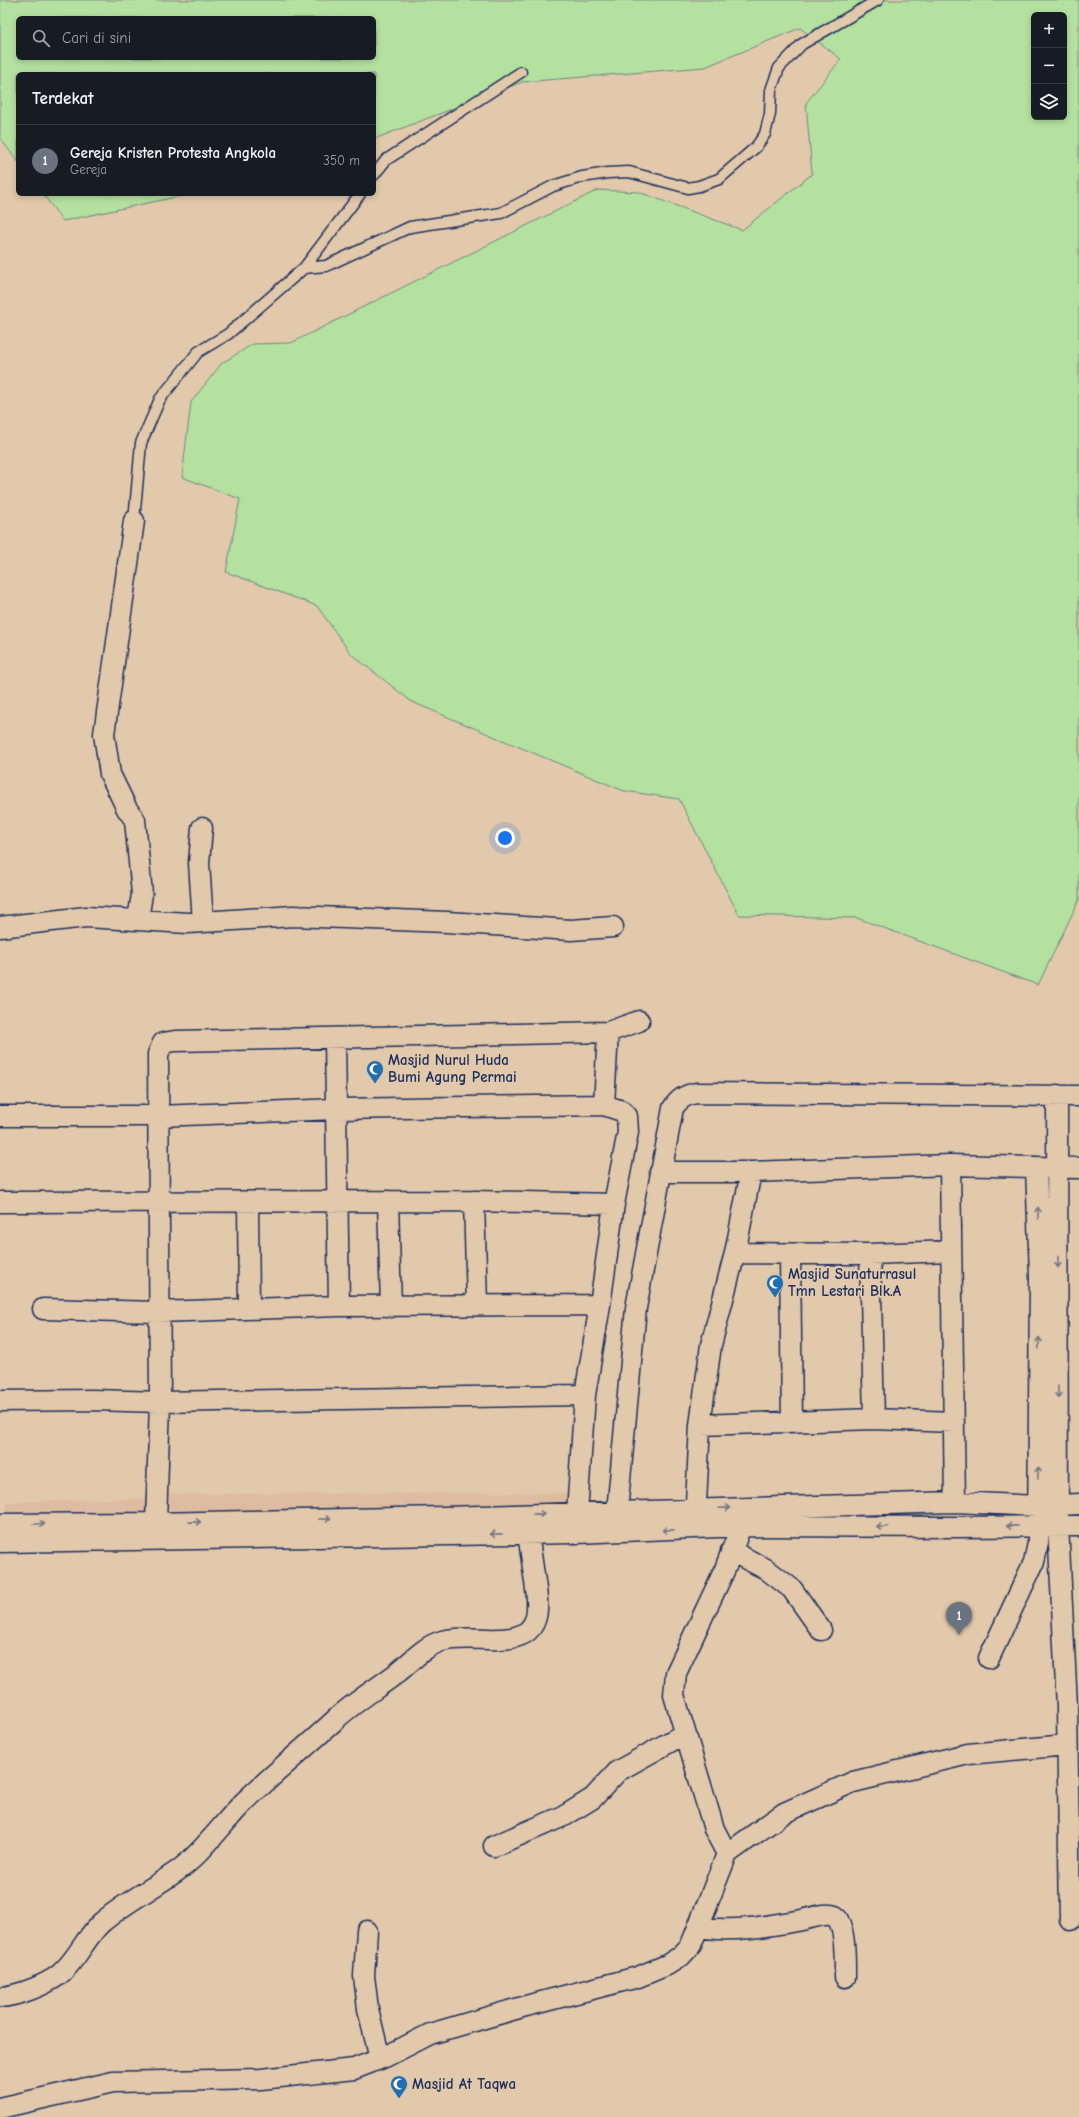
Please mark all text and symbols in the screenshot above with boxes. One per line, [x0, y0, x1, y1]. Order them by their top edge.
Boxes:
map controls [1031, 12, 1067, 120]
button: + [1031, 12, 1067, 48]
search box [16, 16, 376, 60]
icon: search [30, 27, 52, 49]
text: Cari di sini [62, 29, 131, 47]
button: − [1031, 48, 1067, 84]
button: layers [1031, 84, 1067, 120]
text: Terdekat [32, 89, 94, 108]
text: Gereja Kristen Protesta Angkola [70, 144, 276, 162]
text: 1 [42, 153, 48, 168]
text: 350 m [323, 153, 360, 168]
text: Gereja [70, 162, 107, 177]
your location [495, 828, 515, 848]
place label: Masjid Nurul Huda Bumi Agung Permai [388, 1051, 517, 1086]
mosque icon: Masjid Nurul Huda Bumi Agung Permai [365, 1059, 385, 1084]
one-way arrow [1034, 1207, 1041, 1220]
one-way arrow [1054, 1255, 1062, 1268]
place label: Masjid Sunaturrasul Tmn Lestari Blk.A [788, 1265, 916, 1300]
mosque icon: Masjid Sunaturrasul Tmn Lestari Blk.A [765, 1273, 785, 1298]
one-way arrow [1035, 1337, 1043, 1350]
one-way arrow [1054, 1385, 1062, 1398]
one-way arrow [1034, 1467, 1042, 1480]
one-way arrow [718, 1504, 731, 1512]
one-way arrow [532, 1510, 545, 1518]
one-way arrow [318, 1515, 331, 1523]
one-way arrow [188, 1518, 201, 1526]
one-way arrow [32, 1520, 45, 1528]
one-way arrow [1006, 1522, 1019, 1530]
one-way arrow [876, 1523, 889, 1531]
one-way arrow [662, 1526, 675, 1534]
one-way arrow [490, 1530, 503, 1538]
pin: 1 [946, 1602, 972, 1635]
mosque icon: Masjid At Taqwa [389, 2074, 409, 2099]
place label: Masjid At Taqwa [412, 2075, 516, 2093]

